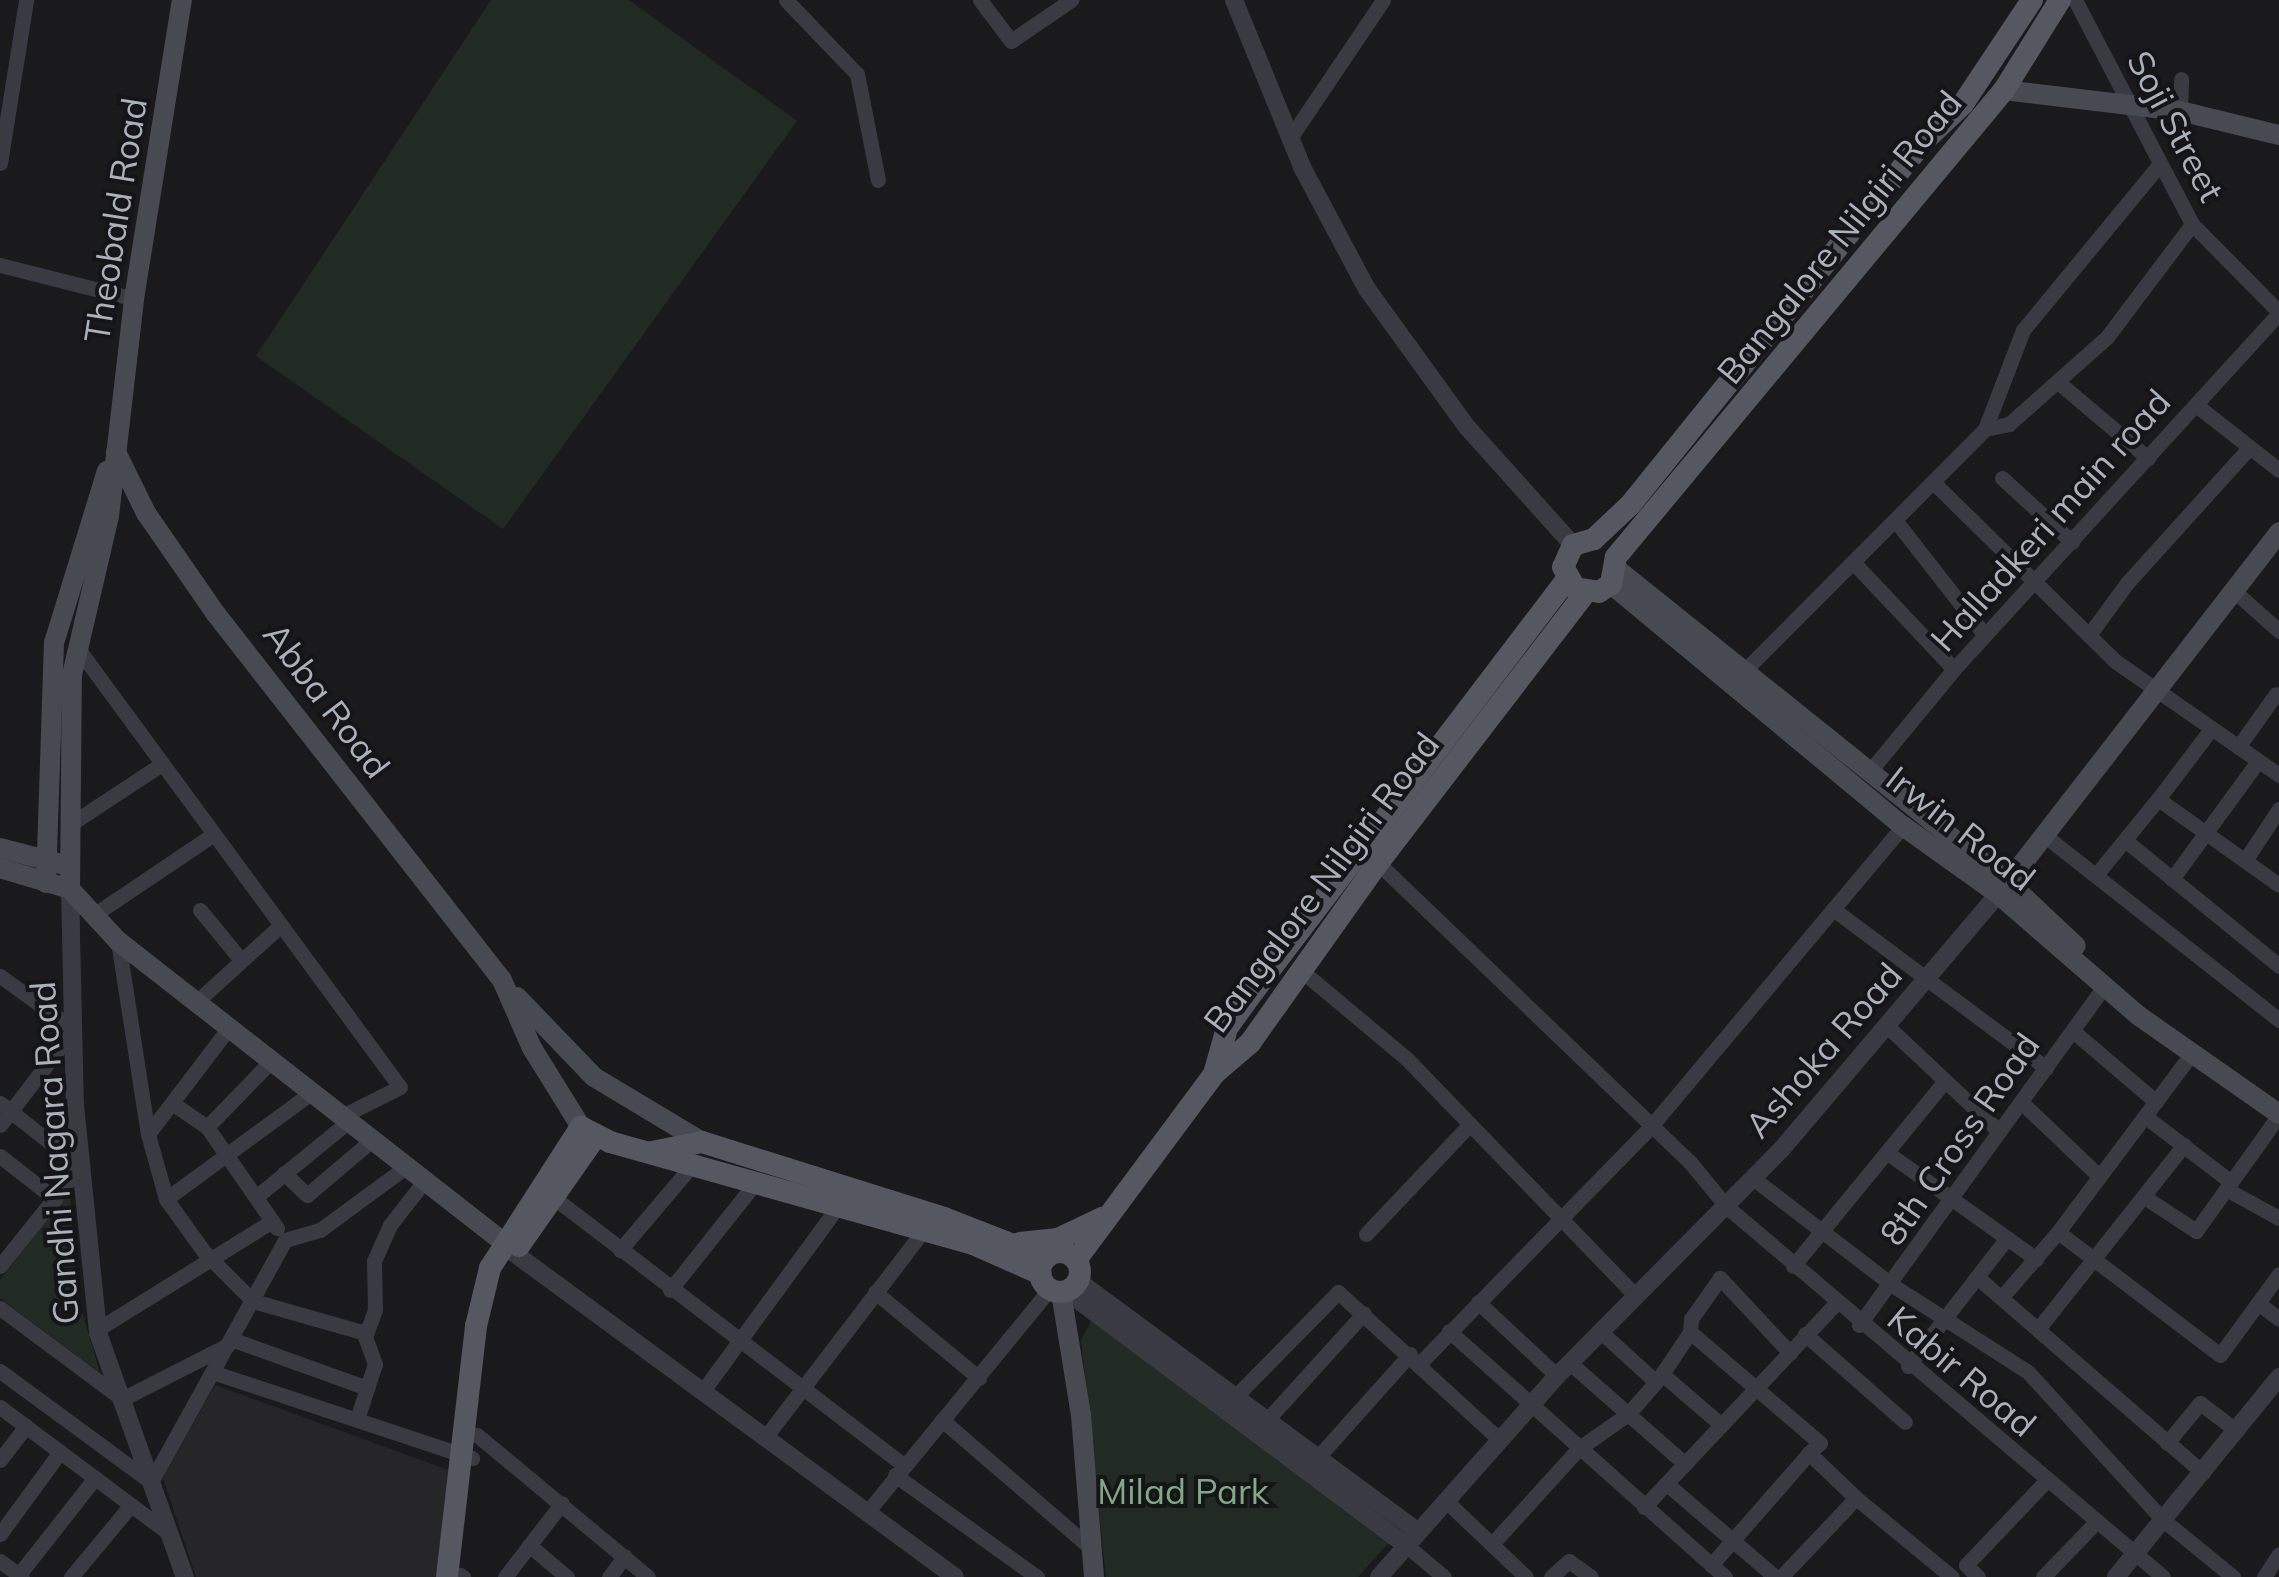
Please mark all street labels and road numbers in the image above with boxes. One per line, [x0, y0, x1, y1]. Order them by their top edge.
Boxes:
street label: Soji Street [2119, 44, 2233, 208]
street label: Bangalore Nilgiri Road [1708, 82, 1970, 392]
street label: Theobald Road [75, 95, 155, 345]
street label: Halladkeri main road [1922, 381, 2178, 659]
street label: Abba Road [255, 614, 399, 786]
street label: Bangalore Nilgiri Road [1195, 724, 1447, 1040]
street label: Irwin Road [1878, 757, 2044, 899]
street label: Ashoka Road [1736, 954, 1910, 1146]
street label: Gandhi Nagara Road [21, 980, 87, 1326]
street label: 8th Cross Road [1870, 1025, 2048, 1253]
street label: Kabir Road [1879, 1297, 2045, 1445]

